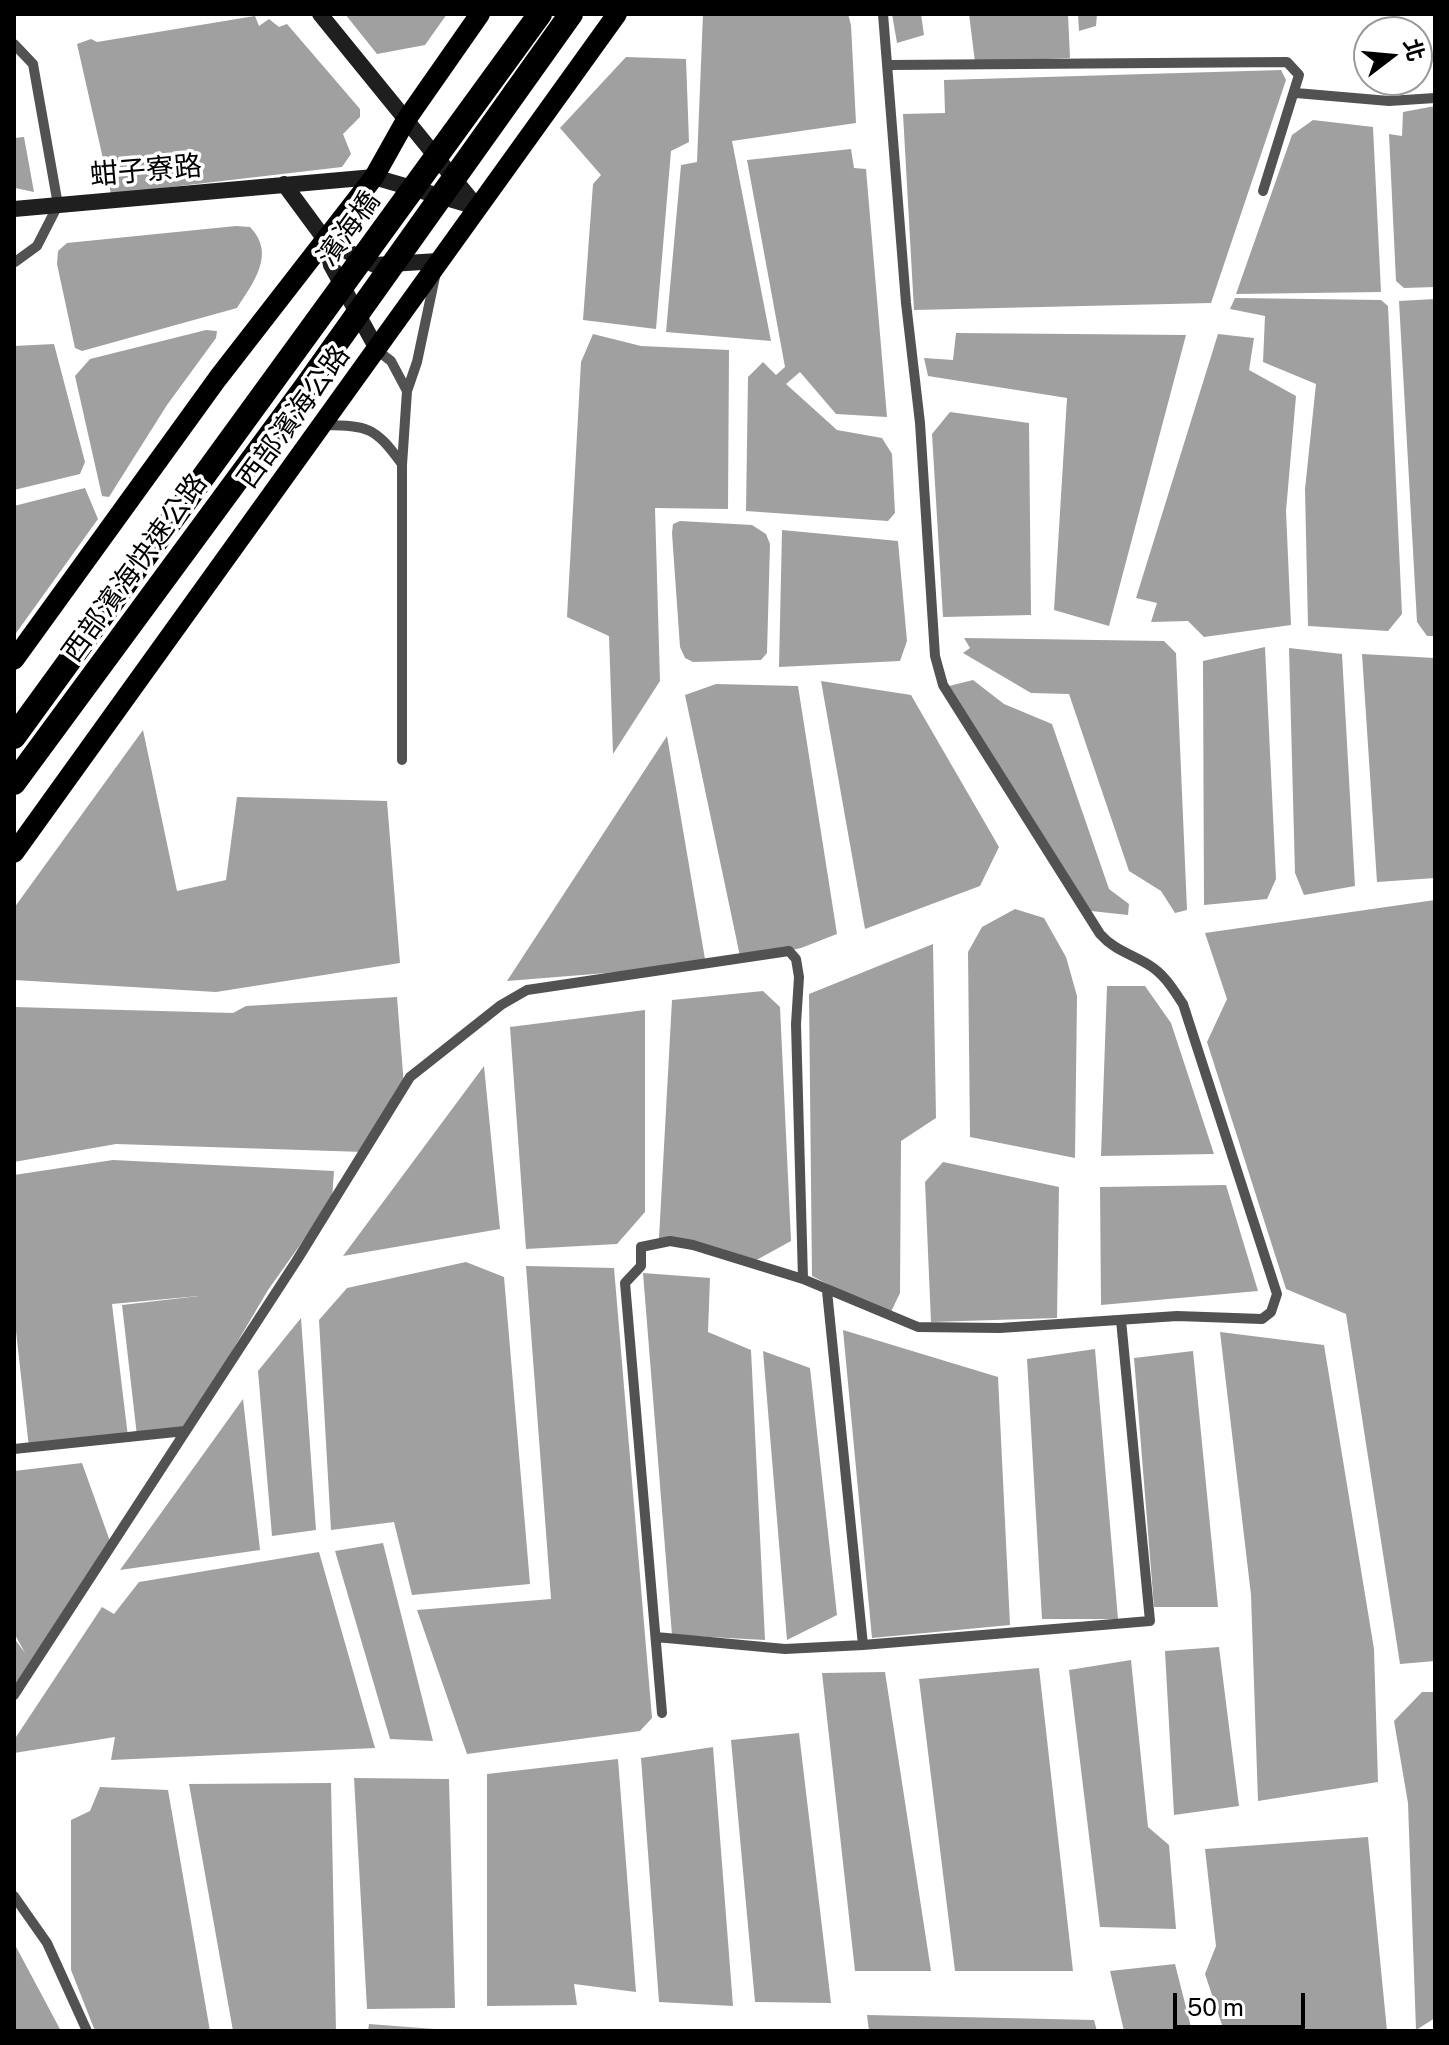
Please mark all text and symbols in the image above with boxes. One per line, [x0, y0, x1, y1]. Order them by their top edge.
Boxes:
north arrow [1353, 16, 1433, 96]
text: 北 [1399, 36, 1430, 64]
street label: 蚶子寮路 [89, 149, 203, 193]
street label: 濱海橋 [311, 185, 387, 273]
street label: 西部濱海公路 [231, 339, 357, 495]
street label: 西部濱海快速公路 [56, 468, 214, 668]
scale bar [1177, 1977, 1309, 2027]
text: 50 m [1187, 1993, 1244, 2021]

